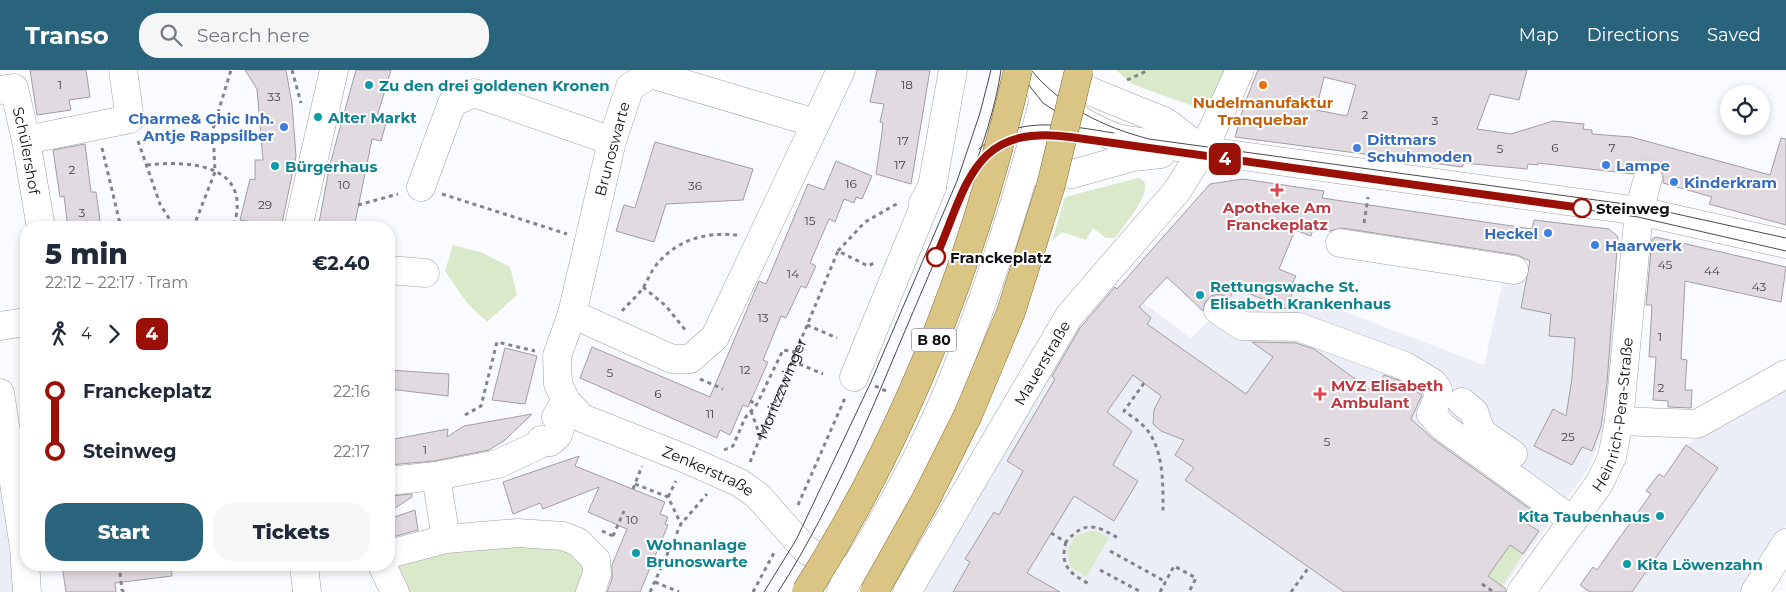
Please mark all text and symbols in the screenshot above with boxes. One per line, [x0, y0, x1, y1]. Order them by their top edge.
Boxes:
search box [139, 13, 489, 58]
text: Transo [25, 21, 109, 50]
icon: search [157, 21, 185, 49]
text: Search here [197, 24, 310, 47]
text: Map [1519, 24, 1559, 46]
text: Directions [1587, 24, 1679, 46]
text: Saved [1707, 24, 1761, 46]
place label: Zu den drei goldenen Kronen [379, 76, 610, 95]
house number: 1 [58, 77, 62, 92]
house number: 18 [901, 77, 913, 92]
marker: Zu den drei goldenen Kronen [363, 79, 375, 91]
marker: Nudelmanufaktur Tranquebar [1257, 79, 1269, 91]
map controls [1720, 85, 1770, 135]
button: locate [1720, 85, 1770, 135]
house number: 33 [267, 89, 281, 104]
place label: Nudelmanufaktur Tranquebar [1193, 93, 1334, 129]
street label: Brunoswarte [590, 100, 634, 198]
street label: Schülershof [9, 105, 45, 197]
house number: 2 [1362, 107, 1369, 122]
place label: Alter Markt [327, 108, 417, 127]
place label: Charme& Chic Inh. Antje Rappsilber [128, 109, 275, 145]
marker: Alter Markt [312, 111, 324, 123]
house number: 3 [1432, 113, 1439, 128]
marker: Charme& Chic Inh. Antje Rappsilber [278, 121, 290, 133]
place label: Dittmars Schuhmoden [1367, 130, 1472, 166]
house number: 17 [897, 133, 909, 148]
house number: 6 [1551, 140, 1559, 155]
house number: 7 [1608, 140, 1616, 155]
house number: 5 [1497, 141, 1504, 156]
marker: Dittmars Schuhmoden [1351, 142, 1363, 154]
line badge: 4 [1209, 143, 1241, 175]
text: 4 [1219, 148, 1231, 170]
place label: Lampe [1616, 156, 1670, 175]
place label: Bürgerhaus [285, 157, 377, 176]
house number: 17 [894, 157, 906, 172]
marker: Lampe [1600, 159, 1612, 171]
marker: Bürgerhaus [269, 160, 281, 172]
house number: 2 [69, 162, 76, 177]
place label: Kinderkram [1684, 173, 1777, 192]
house number: 16 [845, 176, 857, 191]
marker: Kinderkram [1668, 176, 1680, 188]
house number: 10 [338, 177, 350, 192]
house number: 36 [688, 178, 702, 193]
marker: Apotheke Am Franckeplatz [1271, 184, 1283, 196]
house number: 29 [258, 197, 272, 212]
place label: Apotheke Am Franckeplatz [1222, 198, 1331, 234]
marker: Steinweg [1572, 198, 1592, 218]
place label: Steinweg [1596, 199, 1670, 218]
house number: 3 [79, 205, 86, 220]
house number: 15 [804, 213, 816, 228]
place label: Heckel [1484, 224, 1538, 243]
marker: Heckel [1542, 227, 1554, 239]
place label: Haarwerk [1605, 236, 1682, 255]
text: 5 min [45, 237, 128, 271]
marker: Haarwerk [1589, 239, 1601, 251]
marker: Franckeplatz [926, 247, 946, 267]
place label: Franckeplatz [950, 248, 1052, 267]
text: €2.40 [312, 252, 370, 275]
house number: 45 [1658, 257, 1673, 272]
house number: 44 [1704, 263, 1720, 278]
house number: 14 [787, 266, 799, 281]
text: 22:12 – 22:17 · Tram [45, 273, 188, 292]
place label: Rettungswache St. Elisabeth Krankenhaus [1210, 277, 1391, 313]
house number: 43 [1752, 279, 1766, 294]
marker: Rettungswache St. Elisabeth Krankenhaus [1194, 289, 1206, 301]
house number: 13 [757, 310, 769, 325]
street label: Mauerstraße [1009, 317, 1074, 408]
icon: walk [45, 320, 73, 348]
icon: forward [100, 320, 128, 348]
text: 4 [146, 323, 158, 345]
text: 4 [81, 324, 92, 343]
road number: B 80 [912, 328, 956, 352]
house number: 1 [1658, 329, 1662, 344]
street label: Moritzzwinger [751, 335, 810, 441]
street label: Heinrich-Pera-Straße [1587, 336, 1636, 495]
house number: 12 [739, 362, 751, 377]
house number: 5 [607, 365, 614, 380]
place label: MVZ Elisabeth Ambulant [1330, 376, 1443, 412]
text: Franckeplatz [83, 380, 212, 403]
house number: 2 [1658, 380, 1665, 395]
text: 22:16 [333, 382, 370, 401]
house number: 6 [654, 386, 662, 401]
marker: MVZ Elisabeth Ambulant [1313, 387, 1327, 401]
house number: 11 [706, 406, 714, 421]
house number: 25 [1561, 429, 1575, 444]
house number: 5 [1324, 434, 1331, 449]
text: Steinweg [83, 440, 177, 463]
street label: Zenkerstraße [660, 441, 758, 500]
text: 22:17 [333, 442, 370, 461]
house number: 1 [423, 442, 427, 457]
button: Start [45, 503, 203, 561]
button: Tickets [213, 503, 370, 561]
place label: Kita Taubenhaus [1518, 507, 1650, 526]
marker: Kita Taubenhaus [1654, 510, 1666, 522]
house number: 10 [626, 512, 638, 527]
place label: Wohnanlage Brunoswarte [646, 535, 748, 571]
marker: Wohnanlage Brunoswarte [630, 547, 642, 559]
place label: Kita Löwenzahn [1637, 555, 1763, 574]
marker: Kita Löwenzahn [1621, 558, 1633, 570]

